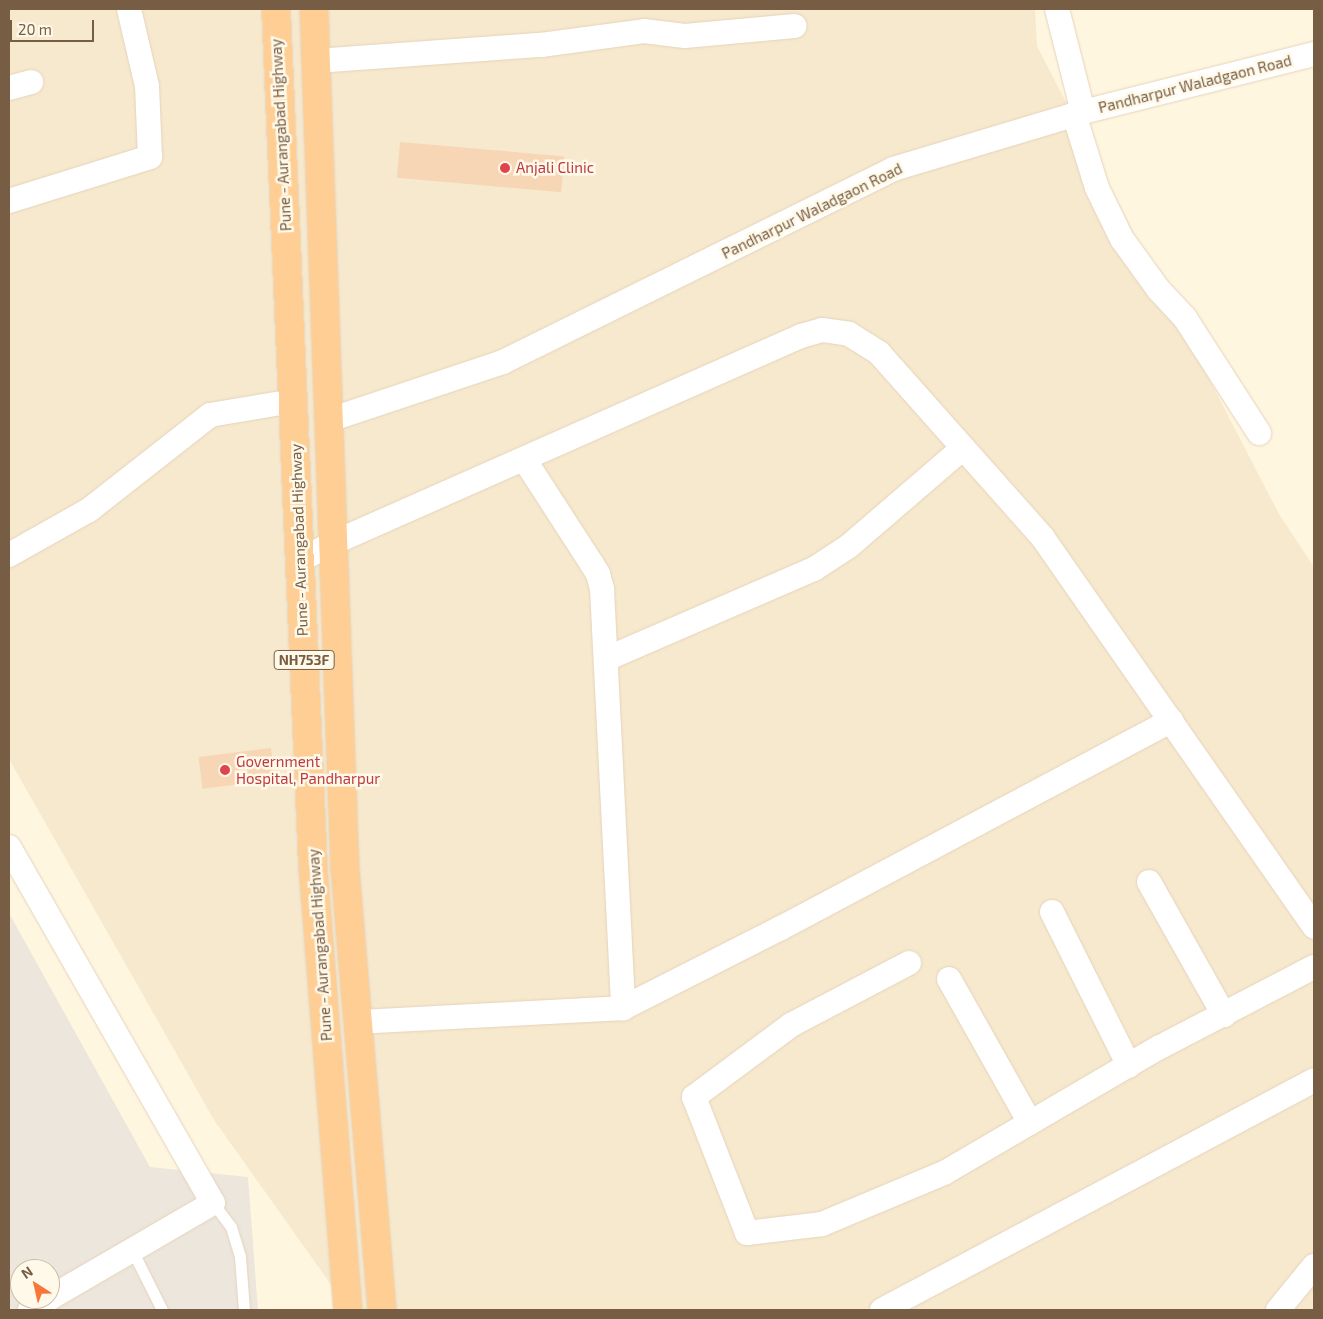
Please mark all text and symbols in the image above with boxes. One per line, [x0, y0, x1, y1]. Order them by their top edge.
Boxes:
scale bar [12, 10, 96, 42]
text: 20 m [18, 20, 52, 38]
street label: Pune - Aurangabad Highway [267, 38, 295, 232]
street label: Pandharpur Waladgaon Road [1096, 51, 1294, 117]
place label: Anjali Clinic [516, 159, 594, 177]
street label: Pandharpur Waladgaon Road [719, 159, 905, 263]
marker: Anjali Clinic [498, 161, 512, 175]
street label: Pune - Aurangabad Highway [287, 443, 311, 637]
road number: NH753F [273, 648, 335, 672]
place label: Government Hospital, Pandharpur [236, 752, 380, 787]
marker: Government Hospital, Pandharpur [218, 763, 232, 777]
street label: Pune - Aurangabad Highway [304, 848, 336, 1042]
north arrow [10, 1259, 60, 1309]
text: N [18, 1262, 36, 1282]

